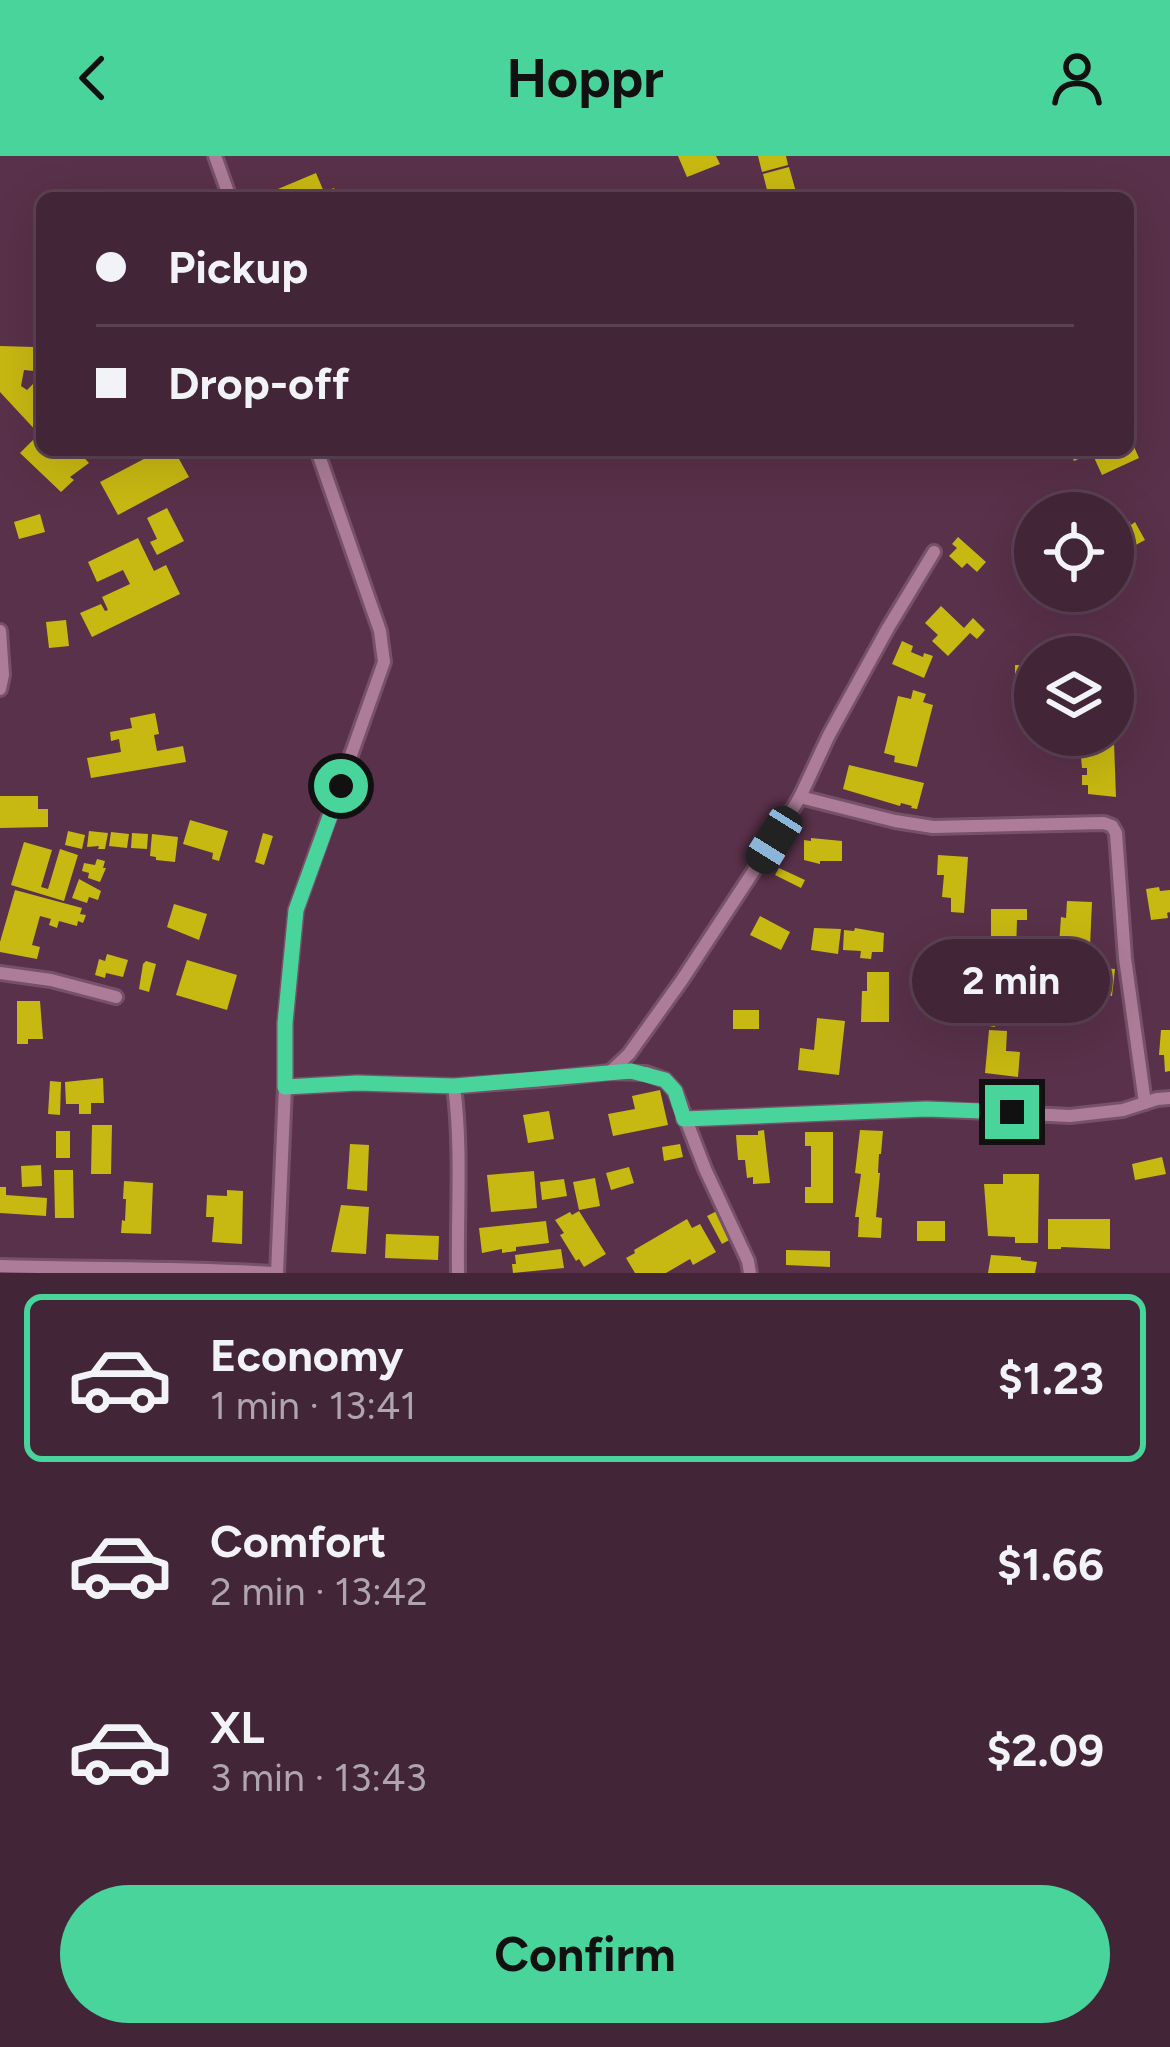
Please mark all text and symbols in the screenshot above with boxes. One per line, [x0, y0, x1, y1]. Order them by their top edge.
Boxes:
icon: back [60, 45, 126, 111]
icon: person [1044, 45, 1110, 111]
text: Hoppr [506, 46, 664, 111]
text: Pickup [168, 240, 308, 294]
text: Drop-off [168, 356, 350, 410]
map controls [1014, 492, 1134, 756]
button: locate [1014, 492, 1134, 612]
button: layers [1014, 636, 1134, 756]
route start [314, 759, 368, 813]
car [740, 800, 808, 880]
callout: 2 min [913, 938, 1111, 1022]
text: 2 min [962, 957, 1060, 1004]
route end [985, 1085, 1039, 1139]
icon: car [66, 1324, 174, 1432]
text: Economy [210, 1328, 403, 1382]
text: $1.23 [998, 1351, 1104, 1405]
text: 1 min · 13:41 [210, 1382, 416, 1429]
icon: car [66, 1510, 174, 1618]
text: Comfort [210, 1514, 386, 1568]
text: $1.66 [997, 1537, 1104, 1591]
text: 2 min · 13:42 [210, 1568, 428, 1615]
icon: car [66, 1696, 174, 1804]
text: XL [210, 1700, 265, 1754]
text: $2.09 [987, 1723, 1104, 1777]
text: 3 min · 13:43 [210, 1754, 427, 1801]
button: Confirm [60, 1885, 1110, 2023]

